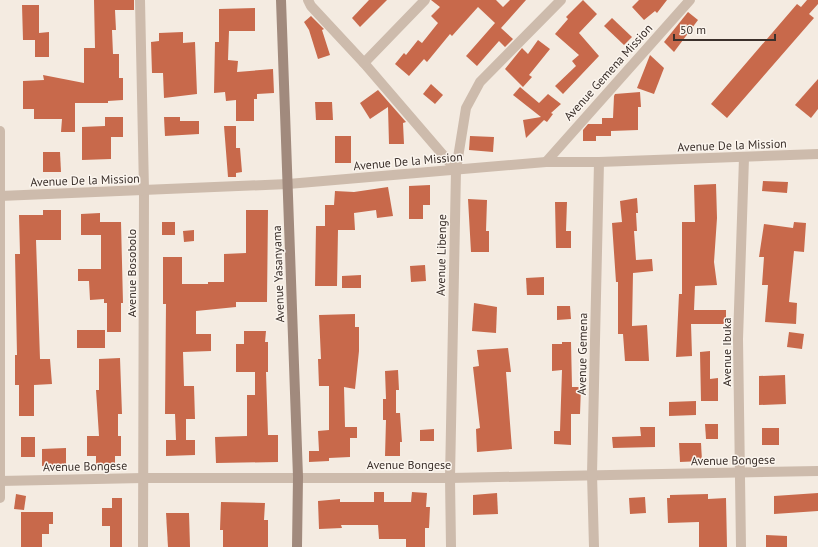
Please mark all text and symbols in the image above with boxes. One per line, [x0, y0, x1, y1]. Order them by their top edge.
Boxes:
scale bar [674, 16, 775, 42]
street label: Avenue Gemena Mission [561, 21, 655, 123]
text: 50 m [680, 22, 706, 37]
street label: Avenue De la Mission [677, 136, 787, 154]
street label: Avenue De la Mission [353, 149, 463, 173]
street label: Avenue De la Mission [30, 171, 140, 189]
street label: Avenue Libenge [433, 214, 449, 296]
street label: Avenue Yasanyama [269, 225, 287, 323]
street label: Avenue Bosobolo [124, 229, 139, 317]
street label: Avenue Gemena [574, 313, 590, 395]
street label: Avenue Ibuka [719, 318, 734, 386]
street label: Avenue Bongese [691, 452, 775, 468]
street label: Avenue Bongese [367, 457, 451, 472]
street label: Avenue Bongese [43, 458, 127, 474]

